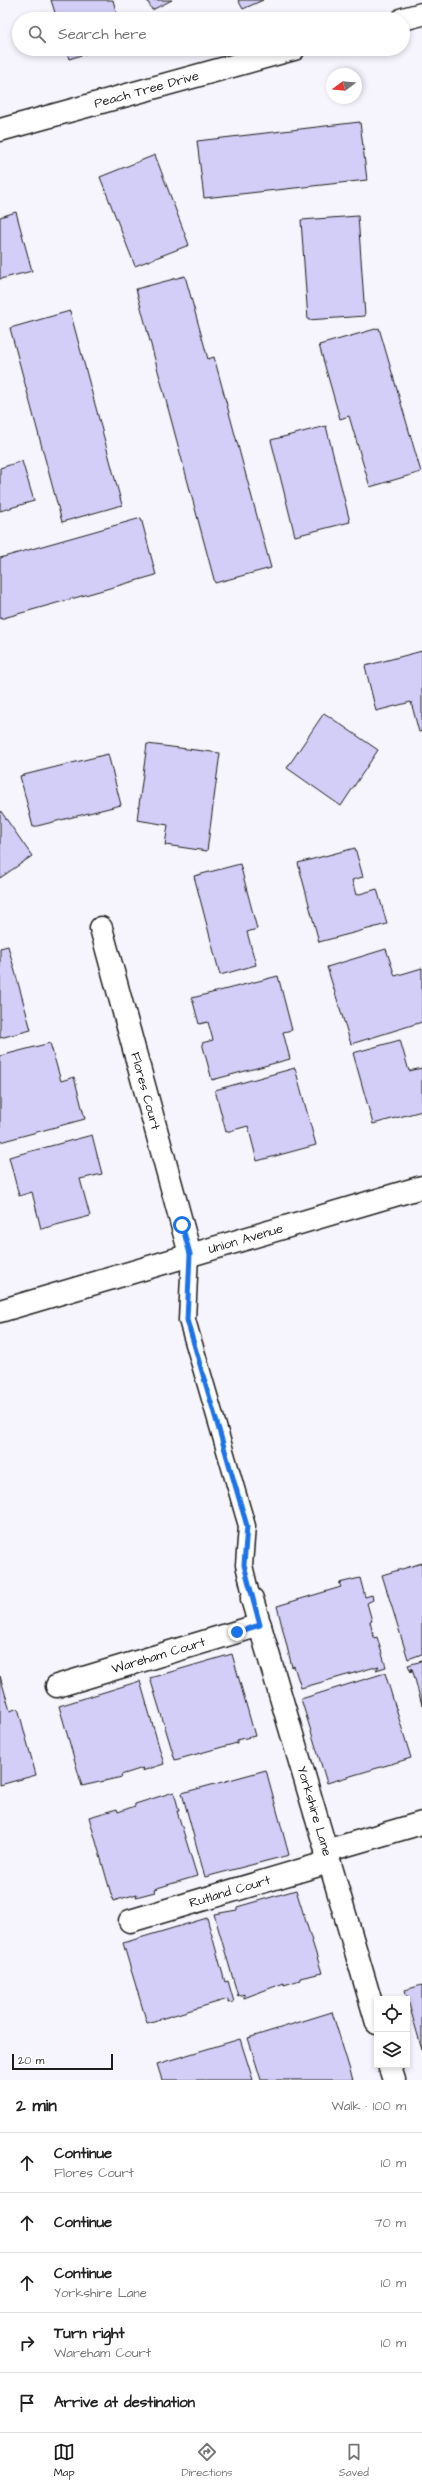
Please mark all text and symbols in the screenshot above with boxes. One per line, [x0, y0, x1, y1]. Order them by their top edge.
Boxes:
search box [12, 12, 410, 56]
icon: search [26, 23, 48, 45]
text: Search here [58, 24, 147, 45]
street label: Peach Tree Drive [92, 67, 201, 113]
north arrow [326, 68, 362, 104]
street label: Flores Court [126, 1050, 165, 1133]
route start [173, 1216, 191, 1234]
street label: Union Avenue [206, 1219, 285, 1258]
route end [228, 1623, 246, 1641]
street label: Wareham Court [109, 1633, 208, 1678]
street label: Yorkshire Lane [293, 1764, 336, 1858]
street label: Rutland Court [187, 1871, 273, 1912]
map controls [374, 1996, 410, 2068]
button: locate [374, 1996, 410, 2032]
button: layers [374, 2032, 410, 2068]
scale bar [12, 2052, 113, 2071]
text: 20 m [18, 2053, 44, 2068]
text: 2 min [16, 2094, 57, 2118]
text: Walk · 100 m [332, 2097, 406, 2115]
text: Continue [54, 2143, 112, 2164]
icon: ahead [16, 2152, 38, 2174]
text: 10 m [381, 2154, 406, 2172]
text: Flores Court [54, 2164, 134, 2182]
icon: ahead [16, 2212, 38, 2234]
text: Continue [54, 2212, 112, 2233]
text: 70 m [374, 2214, 406, 2232]
text: Continue [54, 2263, 112, 2284]
icon: ahead [16, 2272, 38, 2294]
text: 10 m [381, 2274, 406, 2292]
text: Yorkshire Lane [54, 2284, 147, 2302]
text: Turn right [54, 2323, 125, 2344]
icon: right [16, 2332, 38, 2354]
text: 10 m [381, 2334, 406, 2352]
text: Wareham Court [54, 2344, 151, 2362]
icon: arrive [16, 2392, 38, 2414]
text: Arrive at destination [54, 2392, 195, 2413]
tab: Map [53, 2441, 75, 2480]
tab: Directions [181, 2441, 233, 2480]
tab: Saved [339, 2441, 369, 2480]

